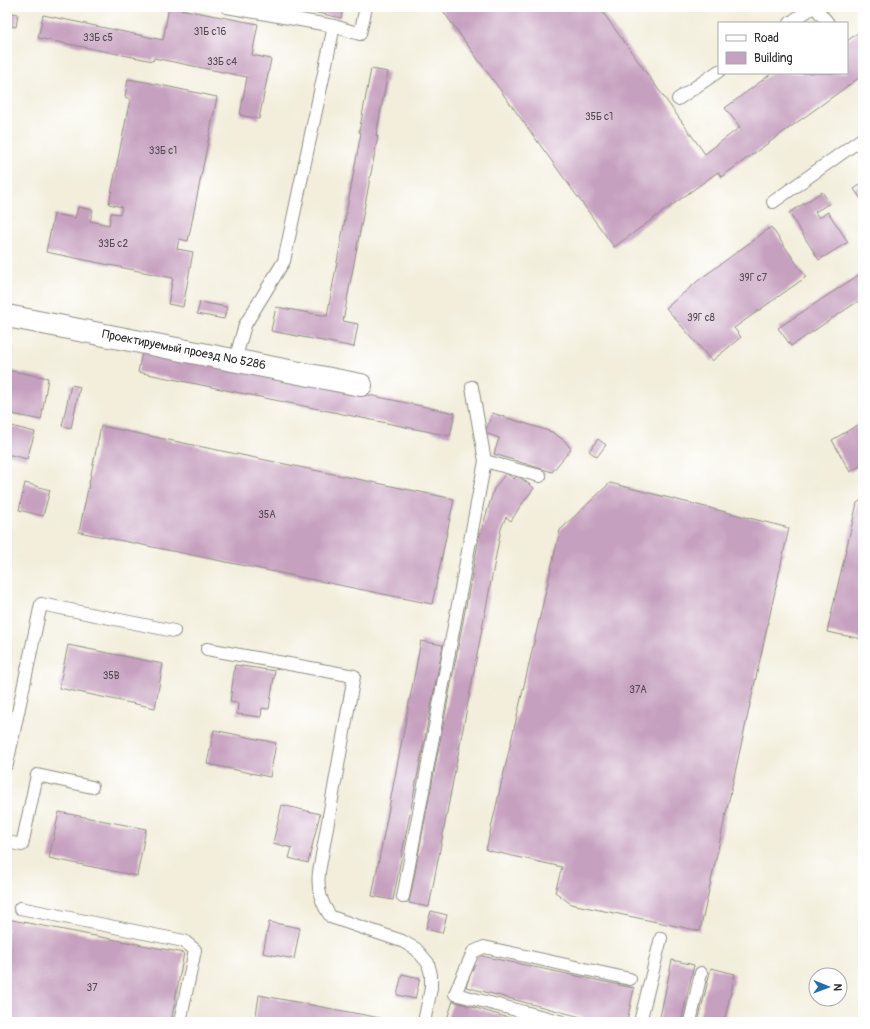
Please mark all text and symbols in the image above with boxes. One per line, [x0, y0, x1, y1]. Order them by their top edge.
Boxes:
legend [718, 22, 848, 74]
house number: 31Б с16 [194, 26, 226, 38]
text: Road [754, 31, 779, 46]
house number: 33Б с5 [83, 32, 113, 44]
text: Building [754, 51, 793, 66]
house number: 33Б с4 [207, 56, 237, 68]
house number: 35Б с1 [585, 111, 613, 123]
house number: 33Б с1 [149, 145, 177, 157]
house number: 33Б с2 [98, 238, 128, 250]
house number: 39Г с7 [739, 272, 768, 284]
house number: 39Г с8 [687, 312, 715, 324]
street label: Проектируемый проезд № 5286 [101, 327, 267, 373]
house number: 35А [258, 509, 276, 521]
house number: 35В [103, 670, 120, 682]
house number: 37А [629, 684, 647, 696]
north arrow [808, 967, 848, 1007]
house number: 37 [87, 982, 98, 994]
text: N [831, 983, 844, 992]

